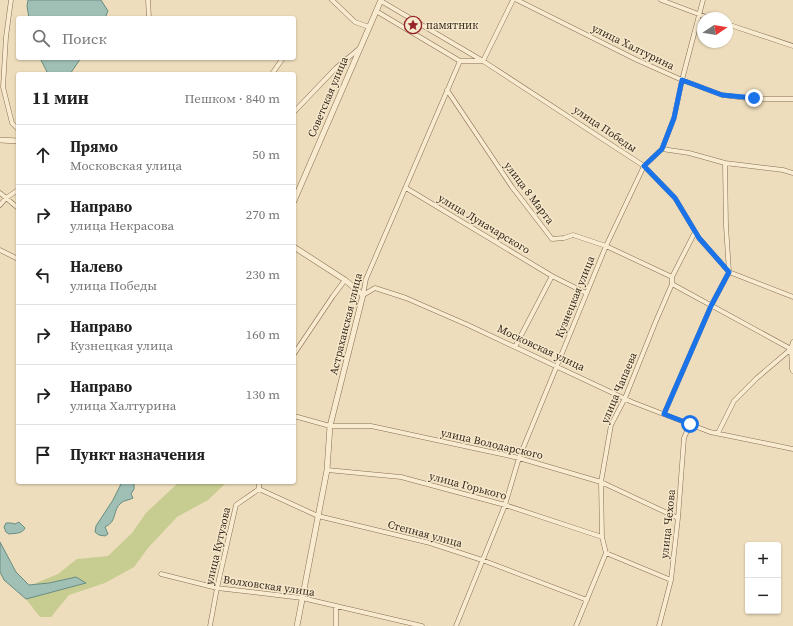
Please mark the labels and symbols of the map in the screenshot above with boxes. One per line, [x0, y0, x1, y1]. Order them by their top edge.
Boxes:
north arrow [697, 12, 733, 48]
place icon: памятник [403, 15, 423, 35]
place label: памятник [426, 18, 478, 33]
street label: улица Халтурина [589, 21, 677, 74]
street label: Советская улица [304, 54, 352, 140]
route end [745, 89, 763, 107]
street label: улица Победы [570, 102, 640, 156]
street label: улица 8 Марта [501, 159, 558, 228]
street label: улица Луначарского [435, 191, 533, 257]
street label: Кузнецкая улица [552, 253, 598, 340]
street label: Астраханская улица [326, 271, 366, 377]
street label: Московская улица [495, 321, 588, 375]
street label: улица Чапаева [597, 350, 641, 426]
route start [681, 415, 699, 433]
street label: улица Володарского [439, 425, 545, 463]
street label: улица Горького [428, 468, 508, 504]
street label: улица Чехова [657, 488, 679, 559]
street label: улица Кутузова [202, 505, 234, 586]
street label: Степная улица [386, 517, 464, 551]
street label: Волховская улица [222, 572, 316, 600]

